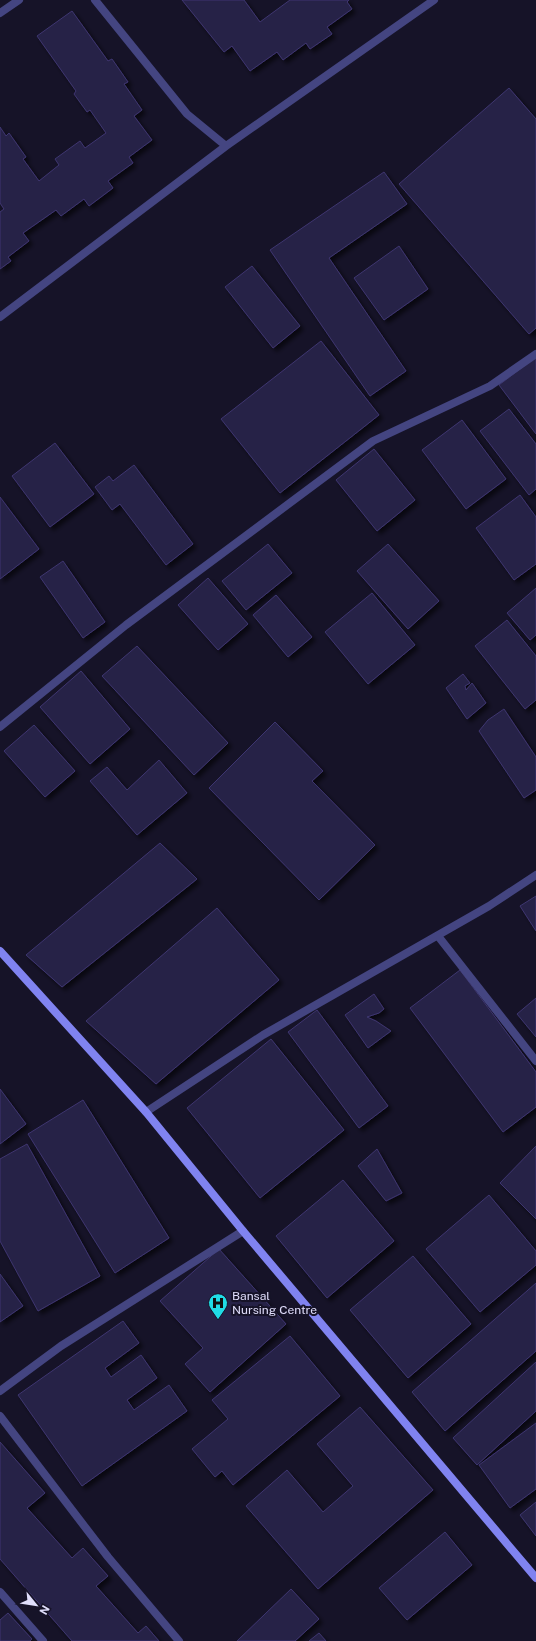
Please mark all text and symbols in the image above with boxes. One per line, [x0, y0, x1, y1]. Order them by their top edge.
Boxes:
place label: Bansal Nursing Centre [232, 1289, 317, 1317]
hospital icon: Bansal Nursing Centre [207, 1292, 229, 1320]
north arrow [16, 1585, 56, 1625]
text: N [37, 1603, 52, 1617]

